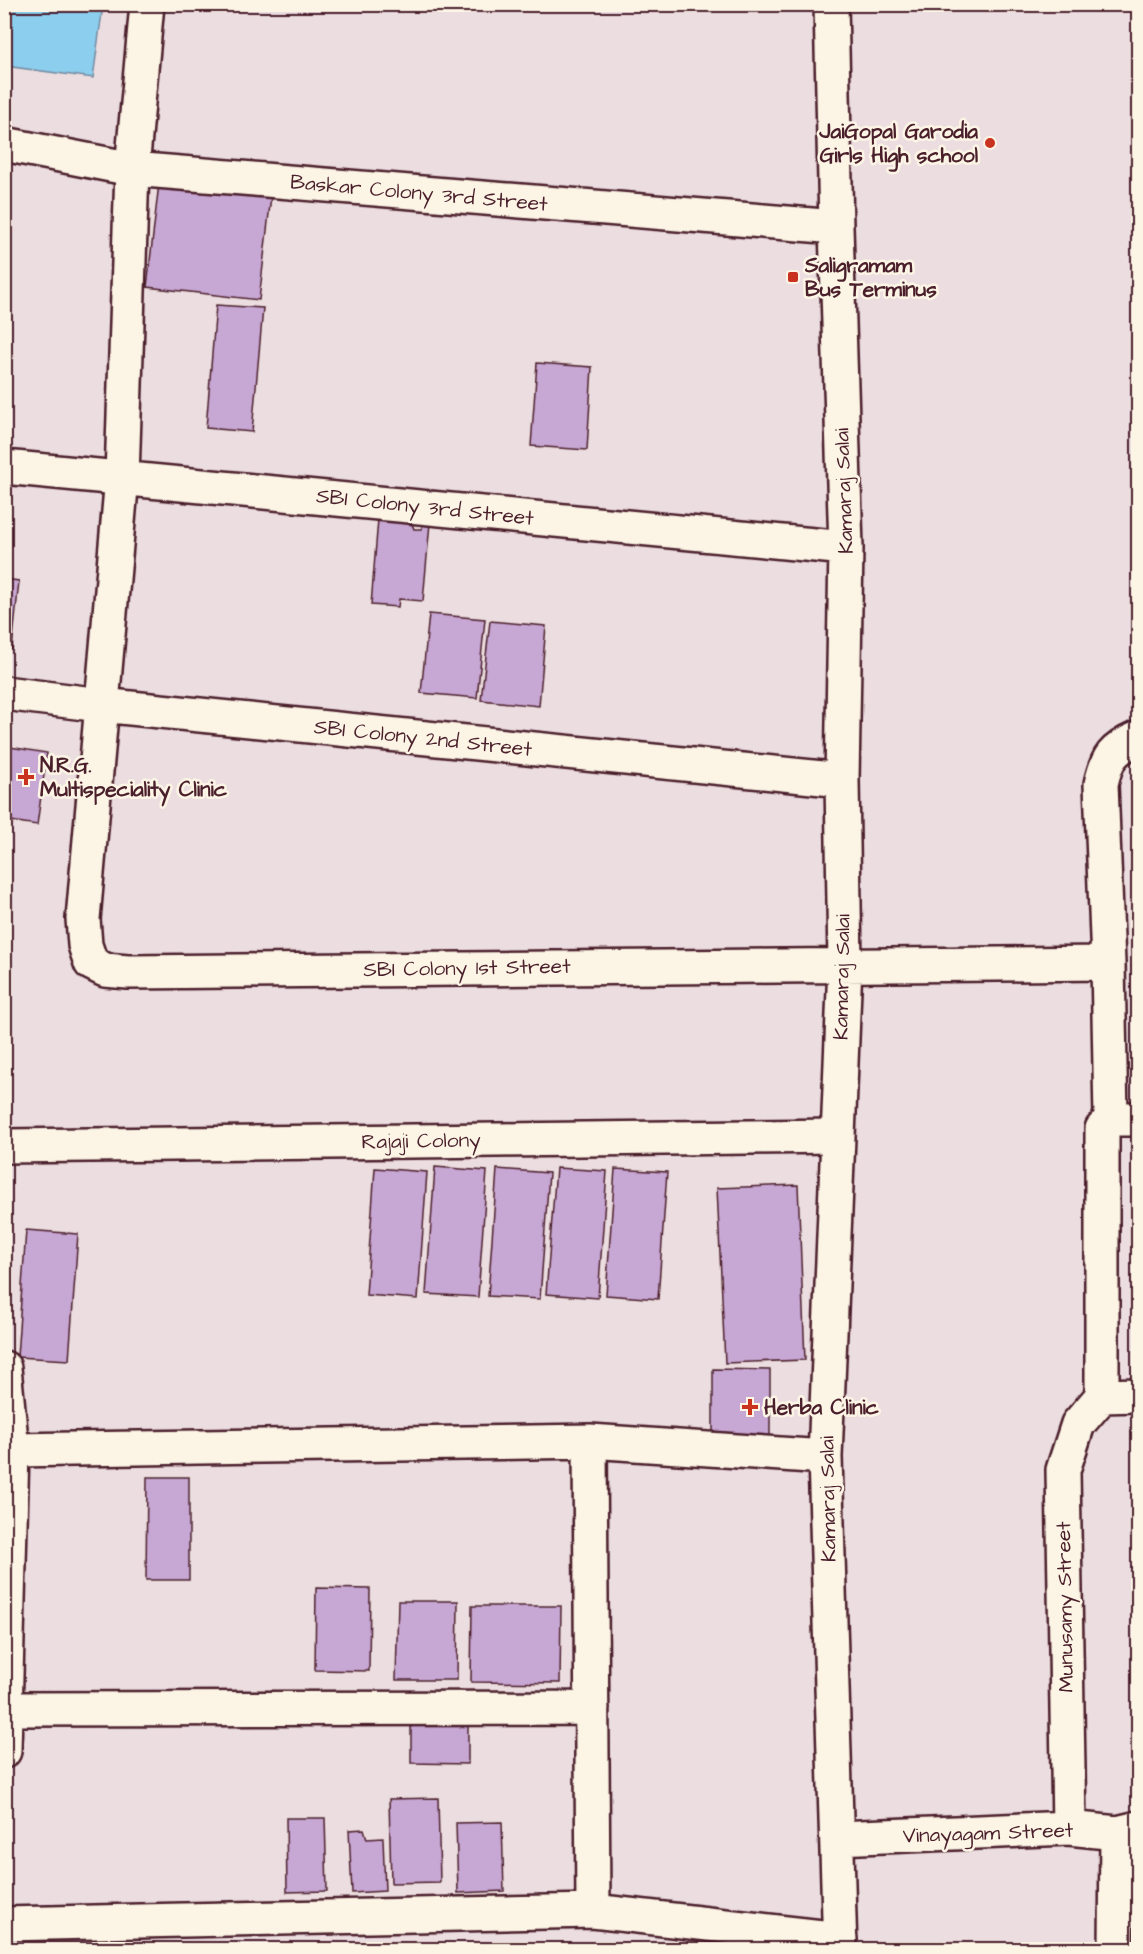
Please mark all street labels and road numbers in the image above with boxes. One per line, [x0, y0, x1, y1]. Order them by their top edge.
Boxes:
street label: Baskar Colony 3rd Street [289, 167, 549, 221]
street label: Kamaraj Salai [827, 427, 861, 555]
street label: SBI Colony 3rd Street [315, 481, 536, 535]
street label: SBI Colony 2nd Street [313, 712, 534, 766]
street label: Kamaraj Salai [826, 914, 858, 1040]
street label: SBI Colony 1st Street [363, 952, 571, 986]
street label: Rajaji Colony [361, 1125, 481, 1159]
street label: Kamaraj Salai [812, 1436, 844, 1562]
street label: Munusamy Street [1049, 1520, 1083, 1693]
street label: Vinayagam Street [902, 1816, 1074, 1852]

